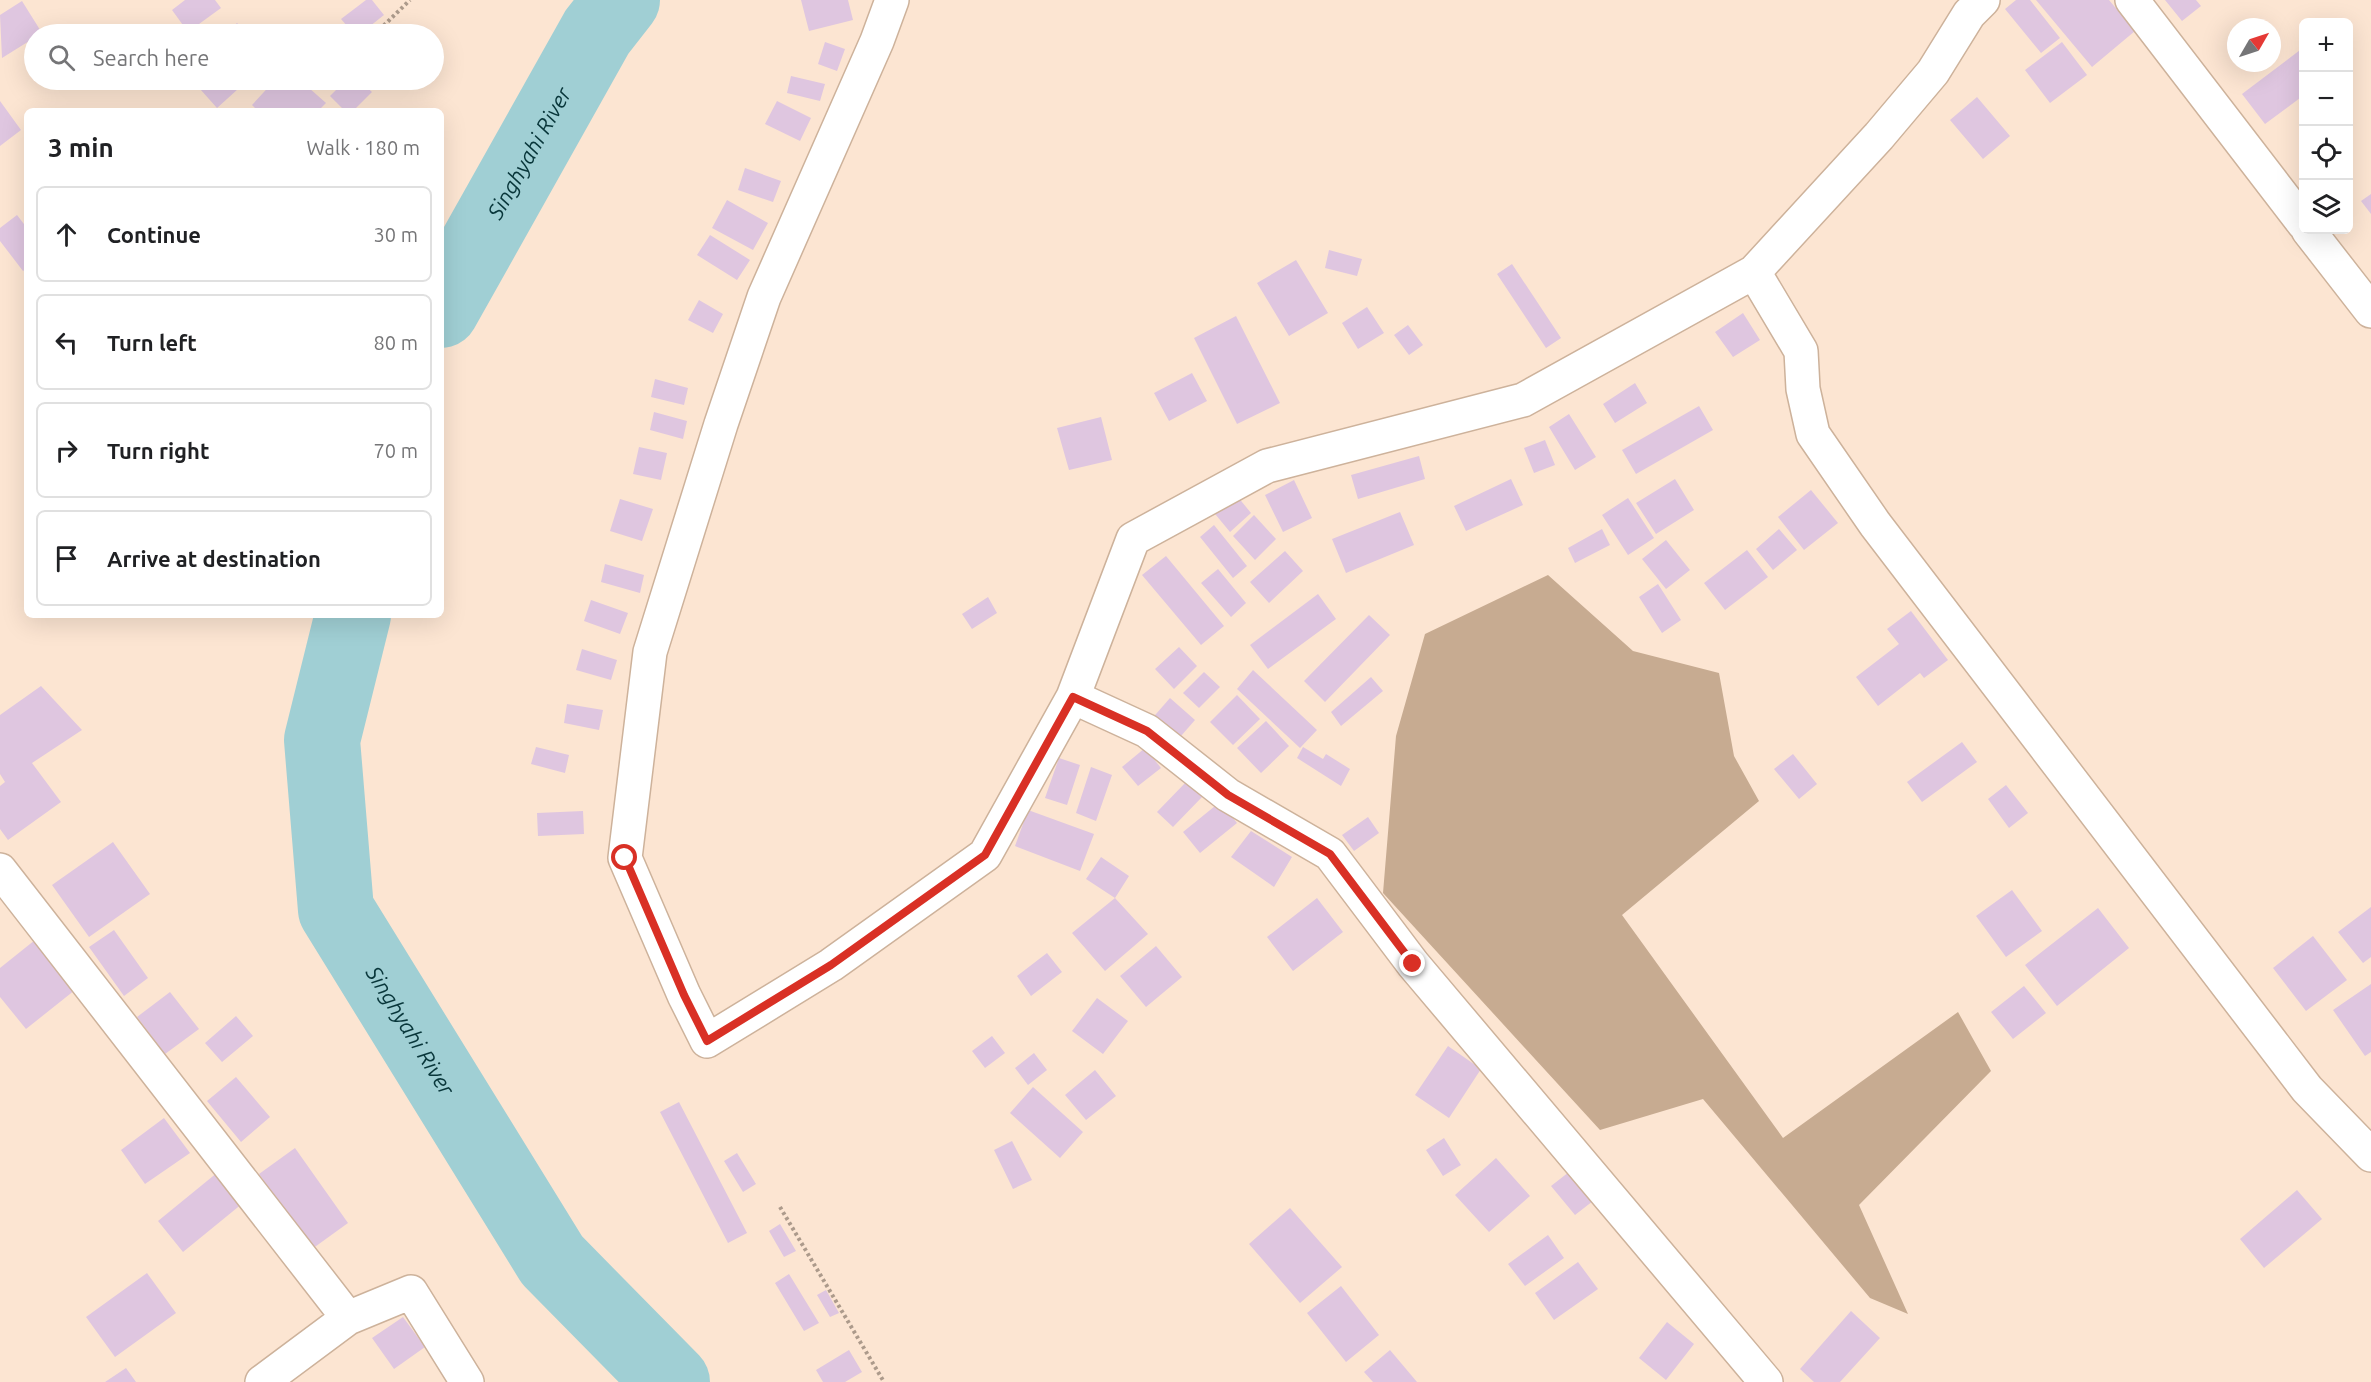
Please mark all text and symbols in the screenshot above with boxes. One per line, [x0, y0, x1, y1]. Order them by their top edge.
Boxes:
north arrow [2227, 18, 2281, 72]
map controls [2299, 18, 2353, 234]
button: + [2299, 18, 2353, 72]
search box [24, 24, 444, 90]
icon: search [45, 41, 78, 74]
text: Search here [93, 45, 209, 70]
button: − [2299, 72, 2353, 126]
water label: Singhyahi River [481, 82, 576, 224]
button: locate [2299, 126, 2353, 180]
text: 3 min [48, 133, 114, 162]
text: Walk · 180 m [307, 136, 420, 159]
button: layers [2299, 180, 2353, 234]
icon: ahead [50, 218, 83, 251]
text: Continue [107, 222, 201, 247]
text: 30 m [374, 223, 418, 246]
icon: left [50, 326, 83, 359]
text: Turn left [107, 330, 197, 355]
text: 80 m [374, 331, 418, 354]
icon: right [50, 434, 83, 467]
text: Turn right [107, 438, 209, 463]
text: 70 m [374, 439, 418, 462]
icon: arrive [50, 542, 83, 575]
text: Arrive at destination [107, 546, 321, 571]
route start [611, 844, 637, 870]
route end [1399, 950, 1425, 976]
water label: Singhyahi River [361, 960, 460, 1100]

